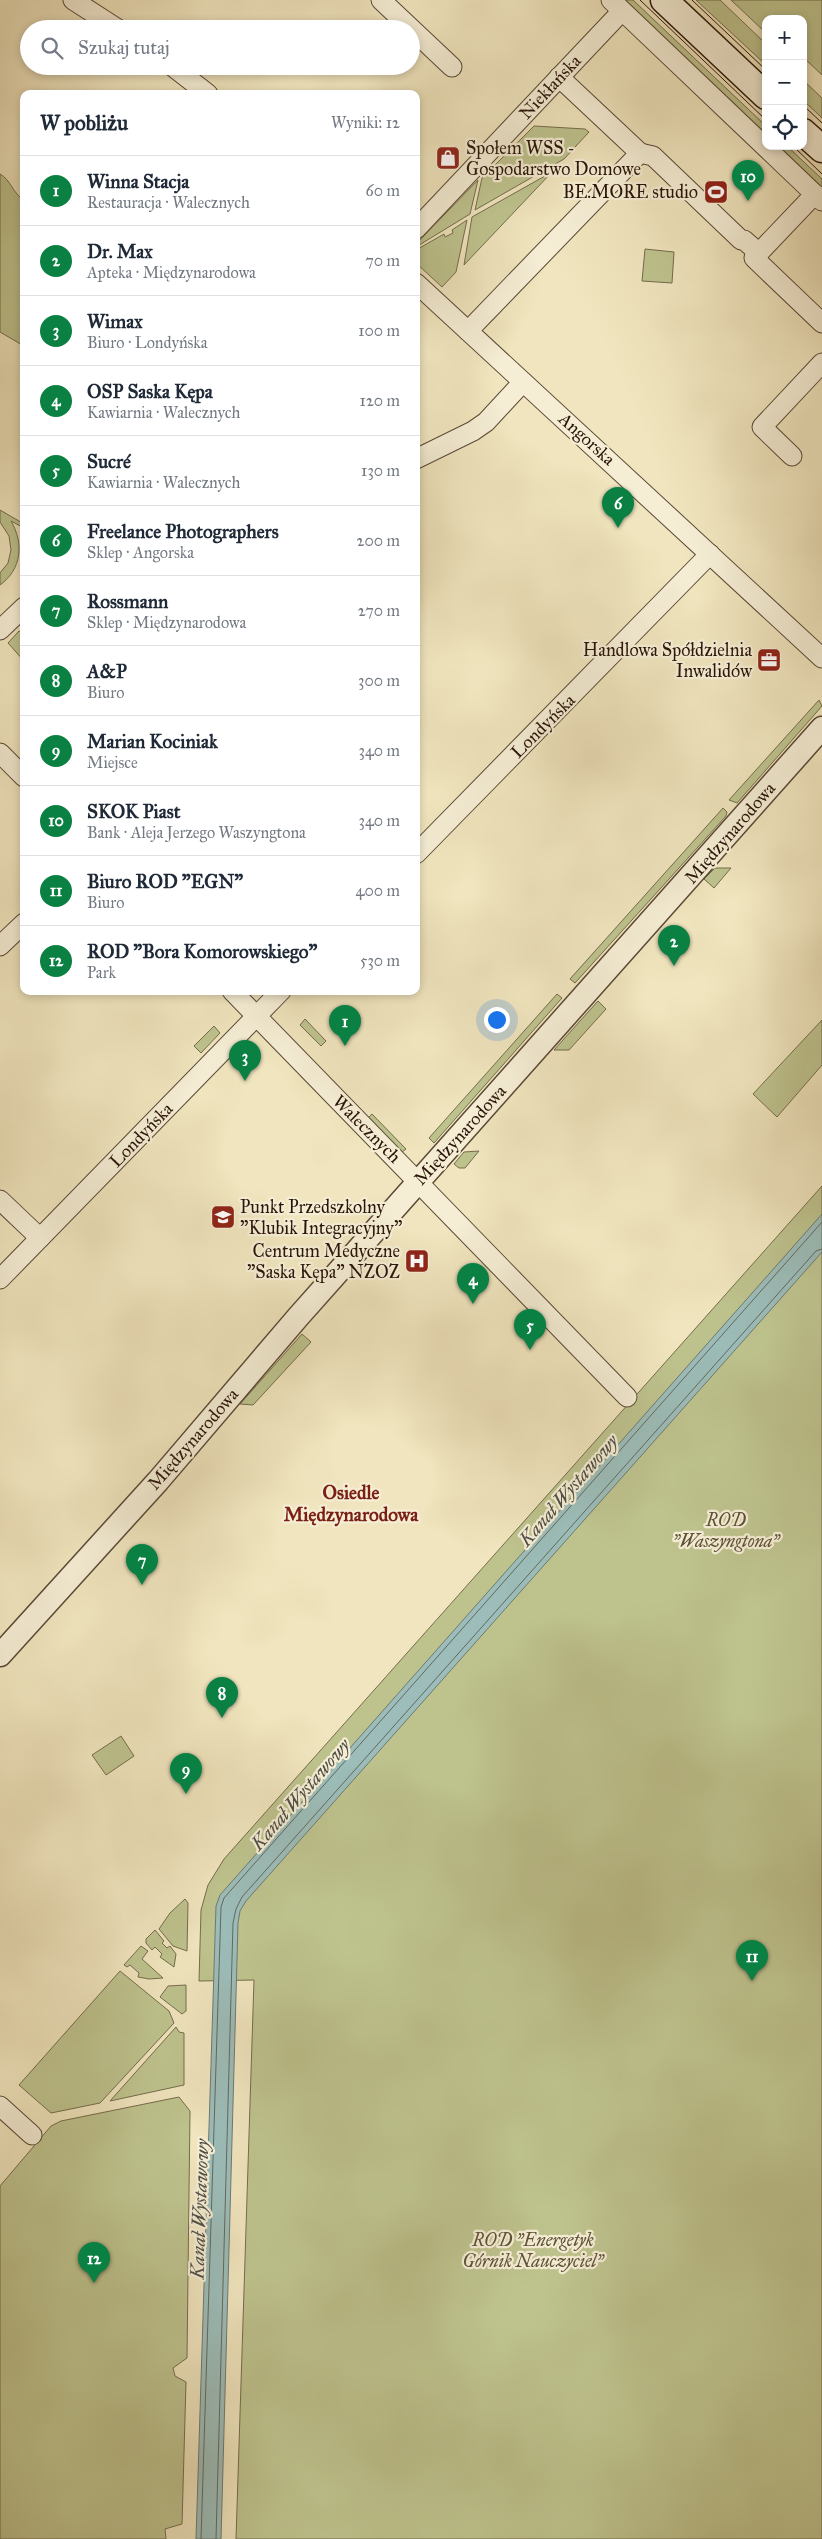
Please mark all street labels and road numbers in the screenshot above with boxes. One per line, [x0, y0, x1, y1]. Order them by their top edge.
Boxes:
street label: Niekłańska [514, 50, 586, 124]
street label: Angorska [553, 407, 620, 471]
street label: Londyńska [506, 689, 580, 763]
street label: Międzynarodowa [680, 777, 780, 888]
street label: Międzynarodowa [409, 1080, 511, 1190]
street label: Walecznych [328, 1090, 406, 1168]
street label: Londyńska [105, 1098, 178, 1172]
street label: Międzynarodowa [143, 1383, 243, 1494]

